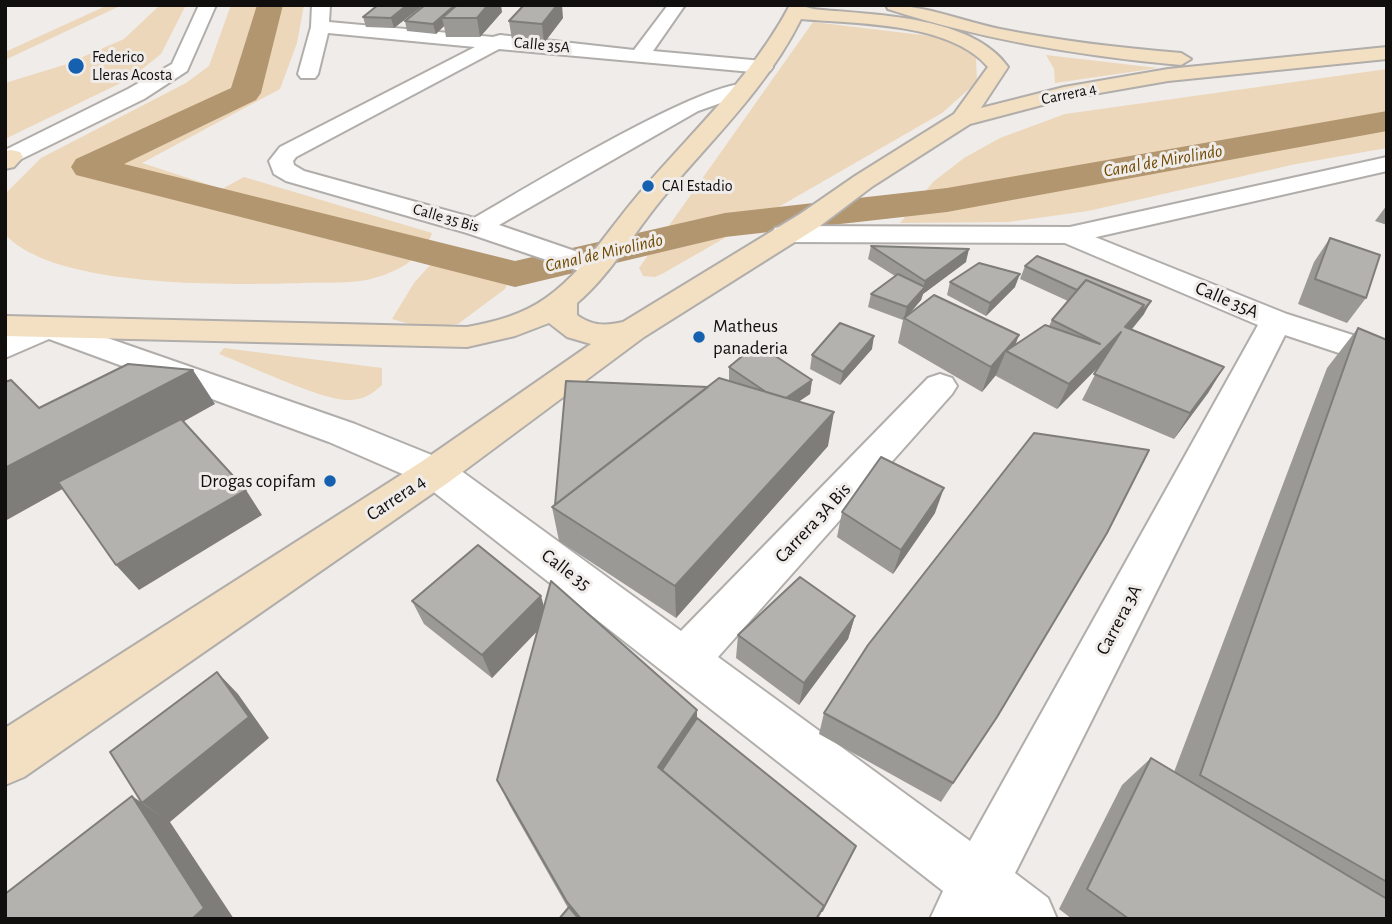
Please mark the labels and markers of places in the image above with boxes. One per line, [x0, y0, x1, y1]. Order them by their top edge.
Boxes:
place label: Federico Lleras Acosta [92, 47, 172, 85]
marker: Federico Lleras Acosta [66, 56, 86, 76]
place label: CAI Estadio [662, 176, 733, 196]
marker: CAI Estadio [640, 178, 656, 194]
place label: Matheus panaderia [713, 315, 788, 359]
marker: Matheus panaderia [691, 329, 707, 345]
place label: Drogas copifam [200, 470, 316, 492]
marker: Drogas copifam [322, 473, 338, 489]

